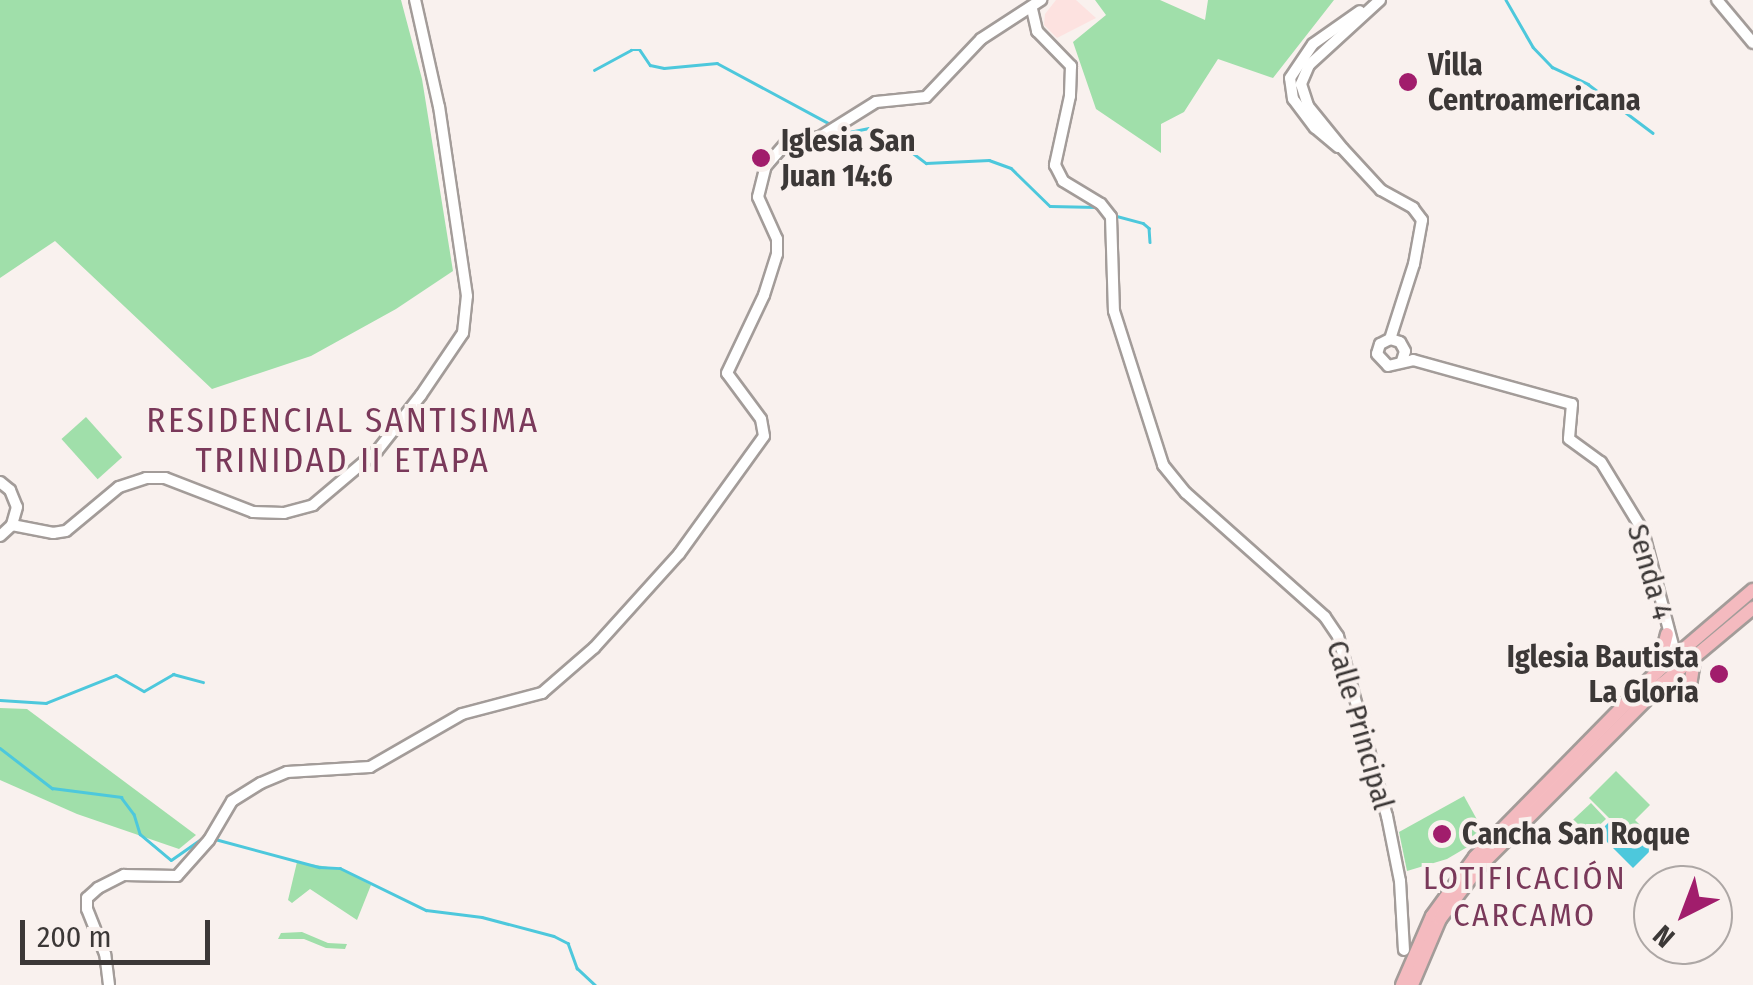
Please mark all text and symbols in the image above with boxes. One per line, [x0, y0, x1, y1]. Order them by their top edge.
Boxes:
place label: Villa Centroamericana [1428, 47, 1641, 118]
marker: Villa Centroamericana [1397, 71, 1419, 93]
place label: Iglesia San Juan 14:6 [781, 123, 915, 194]
marker: Iglesia San Juan 14:6 [750, 147, 772, 169]
district label: RESIDENCIAL SANTISIMA TRINIDAD II ETAPA [146, 399, 540, 481]
street label: Senda 4 [1619, 520, 1681, 624]
street label: Calle Principal [1319, 636, 1401, 814]
place label: Iglesia Bautista La Gloria [1507, 639, 1699, 710]
marker: Iglesia Bautista La Gloria [1708, 663, 1730, 685]
place label: Cancha San Roque [1462, 816, 1690, 852]
marker: Cancha San Roque [1431, 823, 1453, 845]
district label: LOTIFICACIÓN CARCAMO [1423, 860, 1627, 935]
north arrow [1633, 865, 1733, 965]
scale bar [25, 900, 215, 962]
text: N [1647, 918, 1681, 954]
text: 200 m [37, 919, 112, 955]

